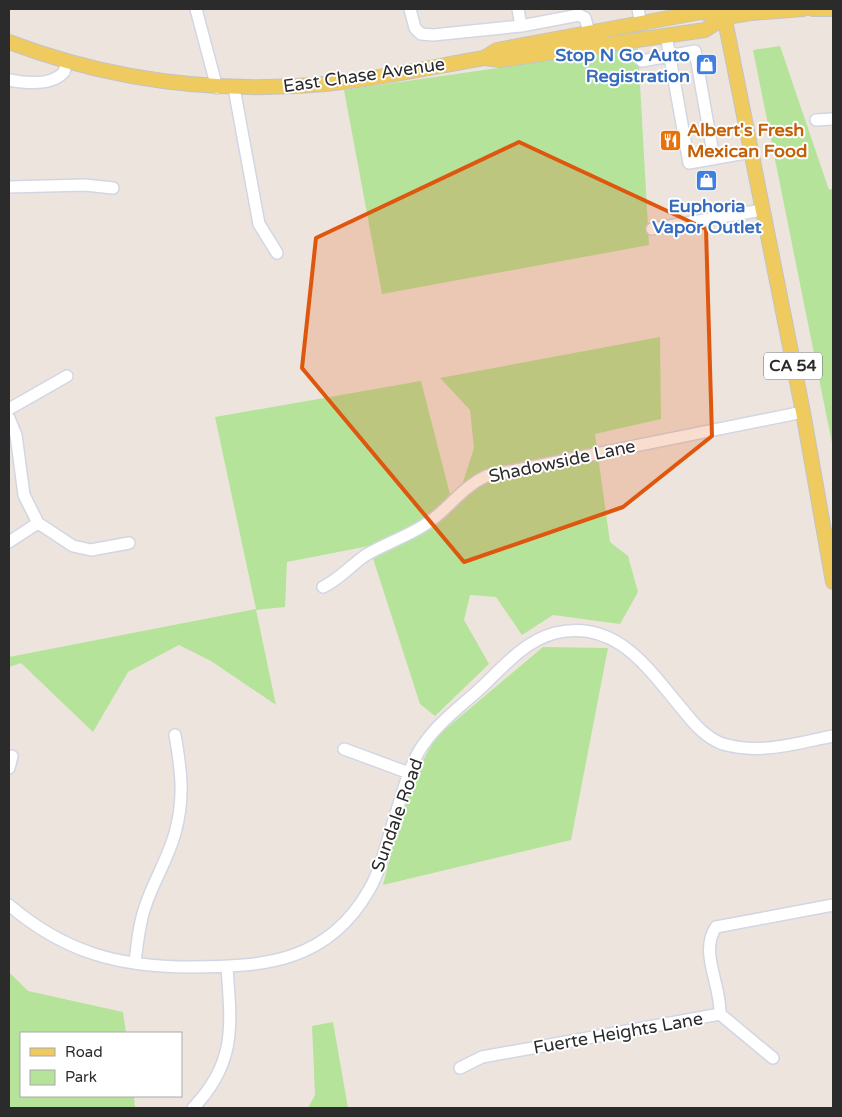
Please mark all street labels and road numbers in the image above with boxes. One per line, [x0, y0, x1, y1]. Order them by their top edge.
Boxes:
street label: East Chase Avenue [282, 53, 446, 97]
road number: CA 54 [764, 352, 822, 380]
street label: Shadowside Lane [487, 435, 637, 487]
street label: Sundale Road [366, 755, 428, 875]
street label: Fuerte Heights Lane [531, 1007, 705, 1059]

